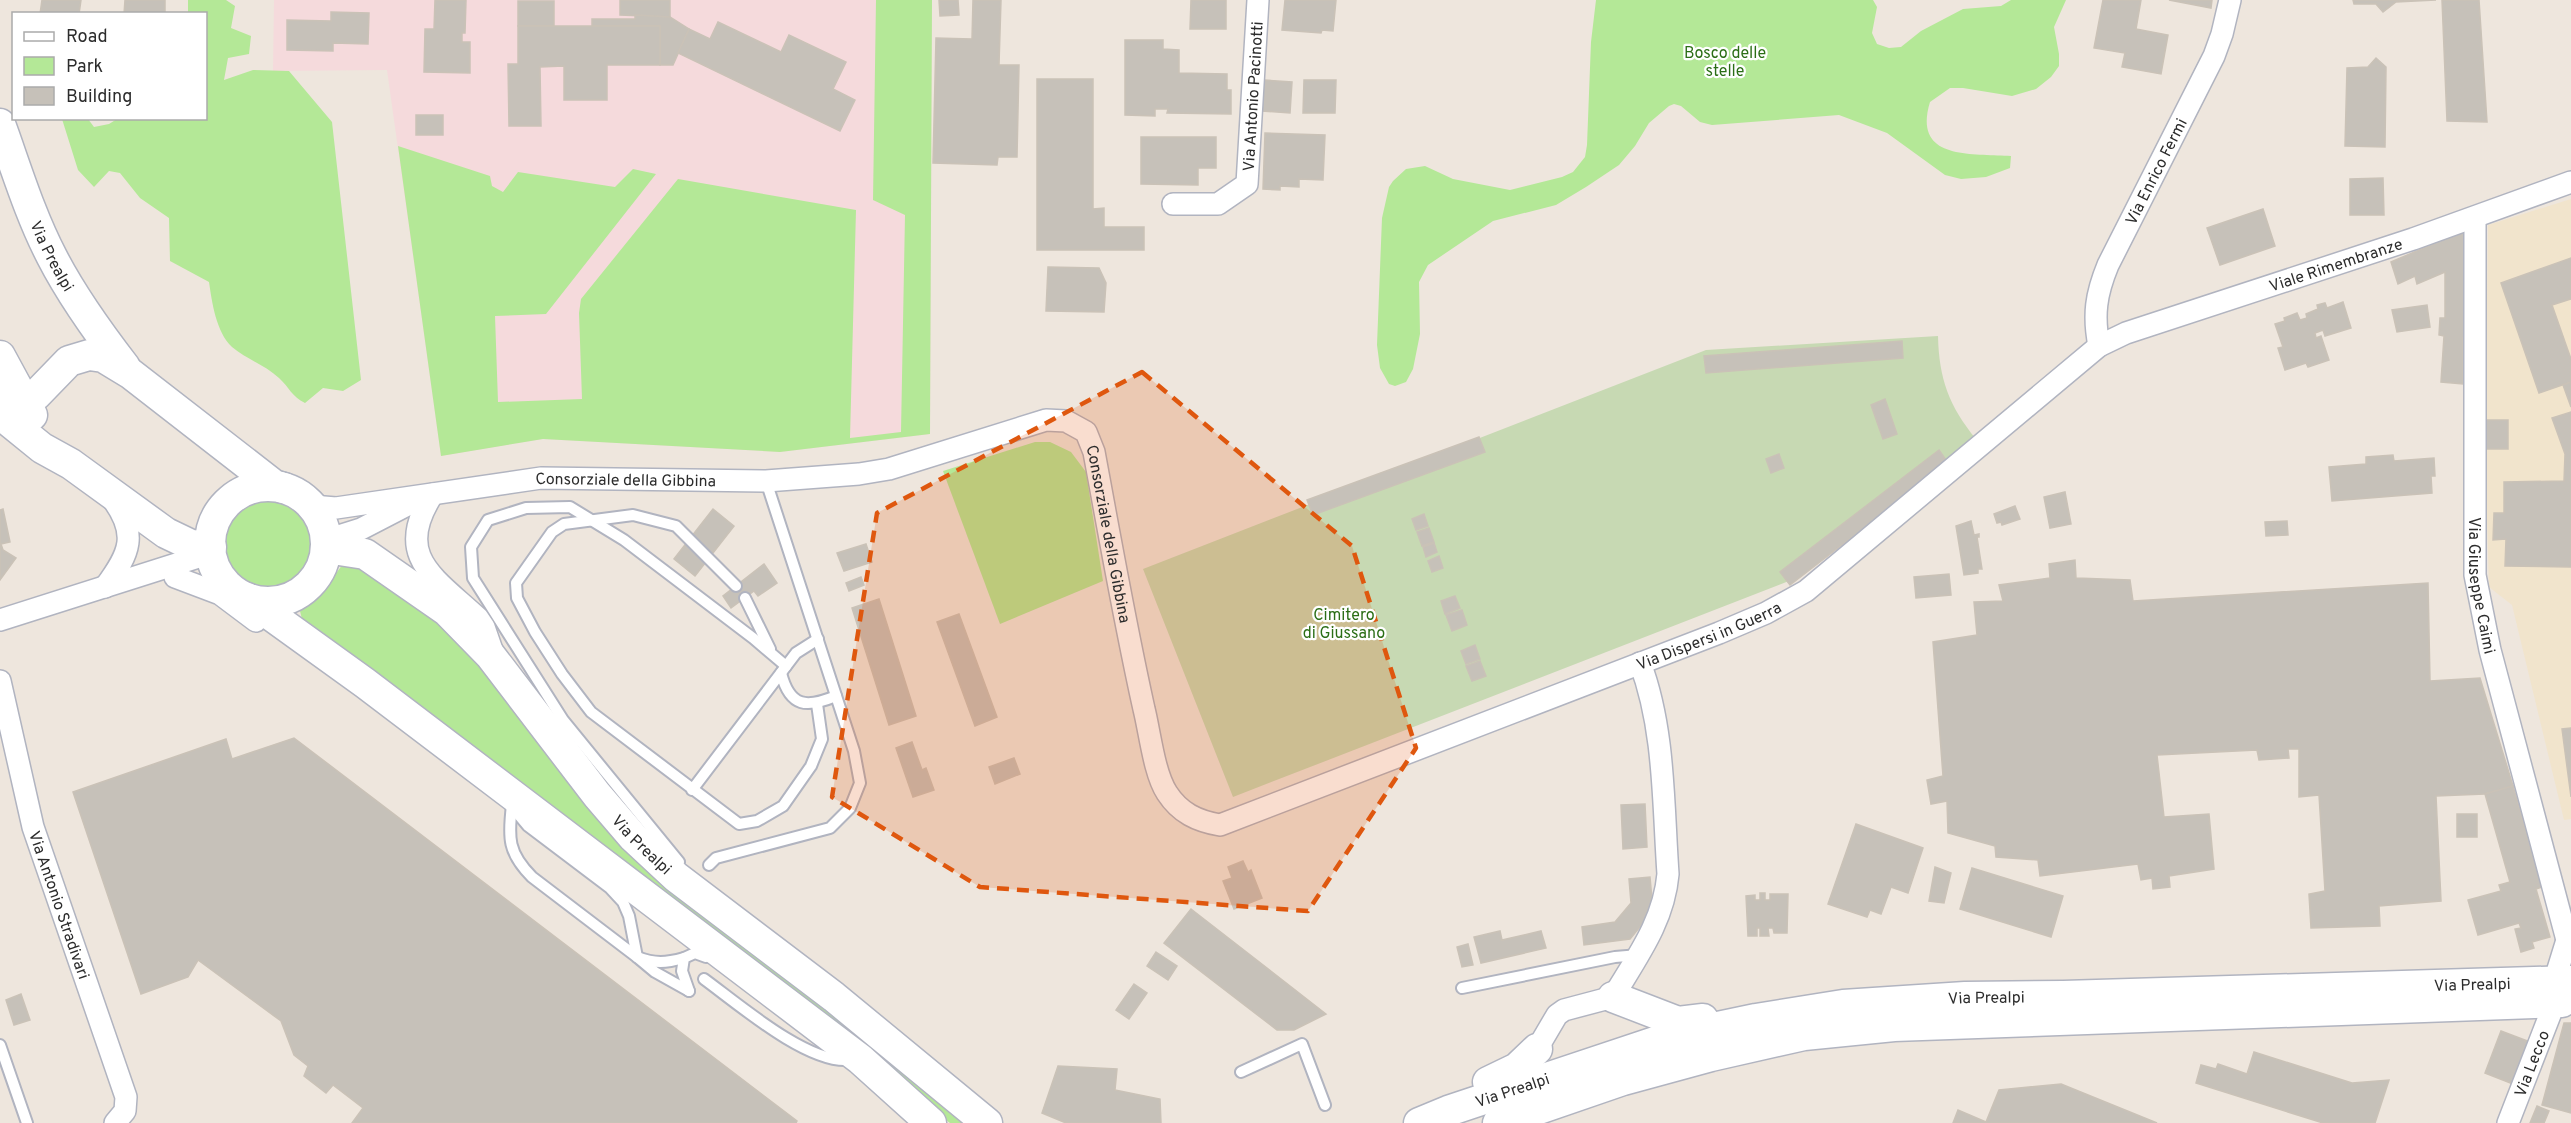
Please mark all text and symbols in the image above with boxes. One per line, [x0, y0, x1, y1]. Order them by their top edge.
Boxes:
legend [12, 12, 207, 120]
street label: Via Antonio Pacinotti [1240, 21, 1269, 172]
text: Road [66, 26, 108, 49]
park label: Bosco delle stelle [1684, 44, 1766, 82]
text: Park [66, 56, 103, 79]
text: Building [66, 86, 132, 109]
street label: Via Enrico Fermi [2122, 116, 2193, 229]
street label: Via Prealpi [24, 218, 77, 296]
street label: Viale Rimembranze [2267, 235, 2406, 297]
street label: Consorziale della Gibbina [1080, 442, 1134, 625]
street label: Consorziale della Gibbina [534, 469, 716, 492]
street label: Via Giuseppe Caimi [2463, 517, 2499, 657]
street label: Via Dispersi in Guerra [1634, 598, 1785, 676]
park label: Cimitero di Giussano [1303, 606, 1385, 644]
street label: Via Prealpi [606, 811, 675, 880]
street label: Via Antonio Stradivari [23, 829, 93, 982]
street label: Via Prealpi [2434, 975, 2511, 997]
street label: Via Prealpi [1947, 988, 2025, 1010]
street label: Via Lecco [2511, 1028, 2555, 1100]
street label: Via Prealpi [1473, 1070, 1552, 1113]

